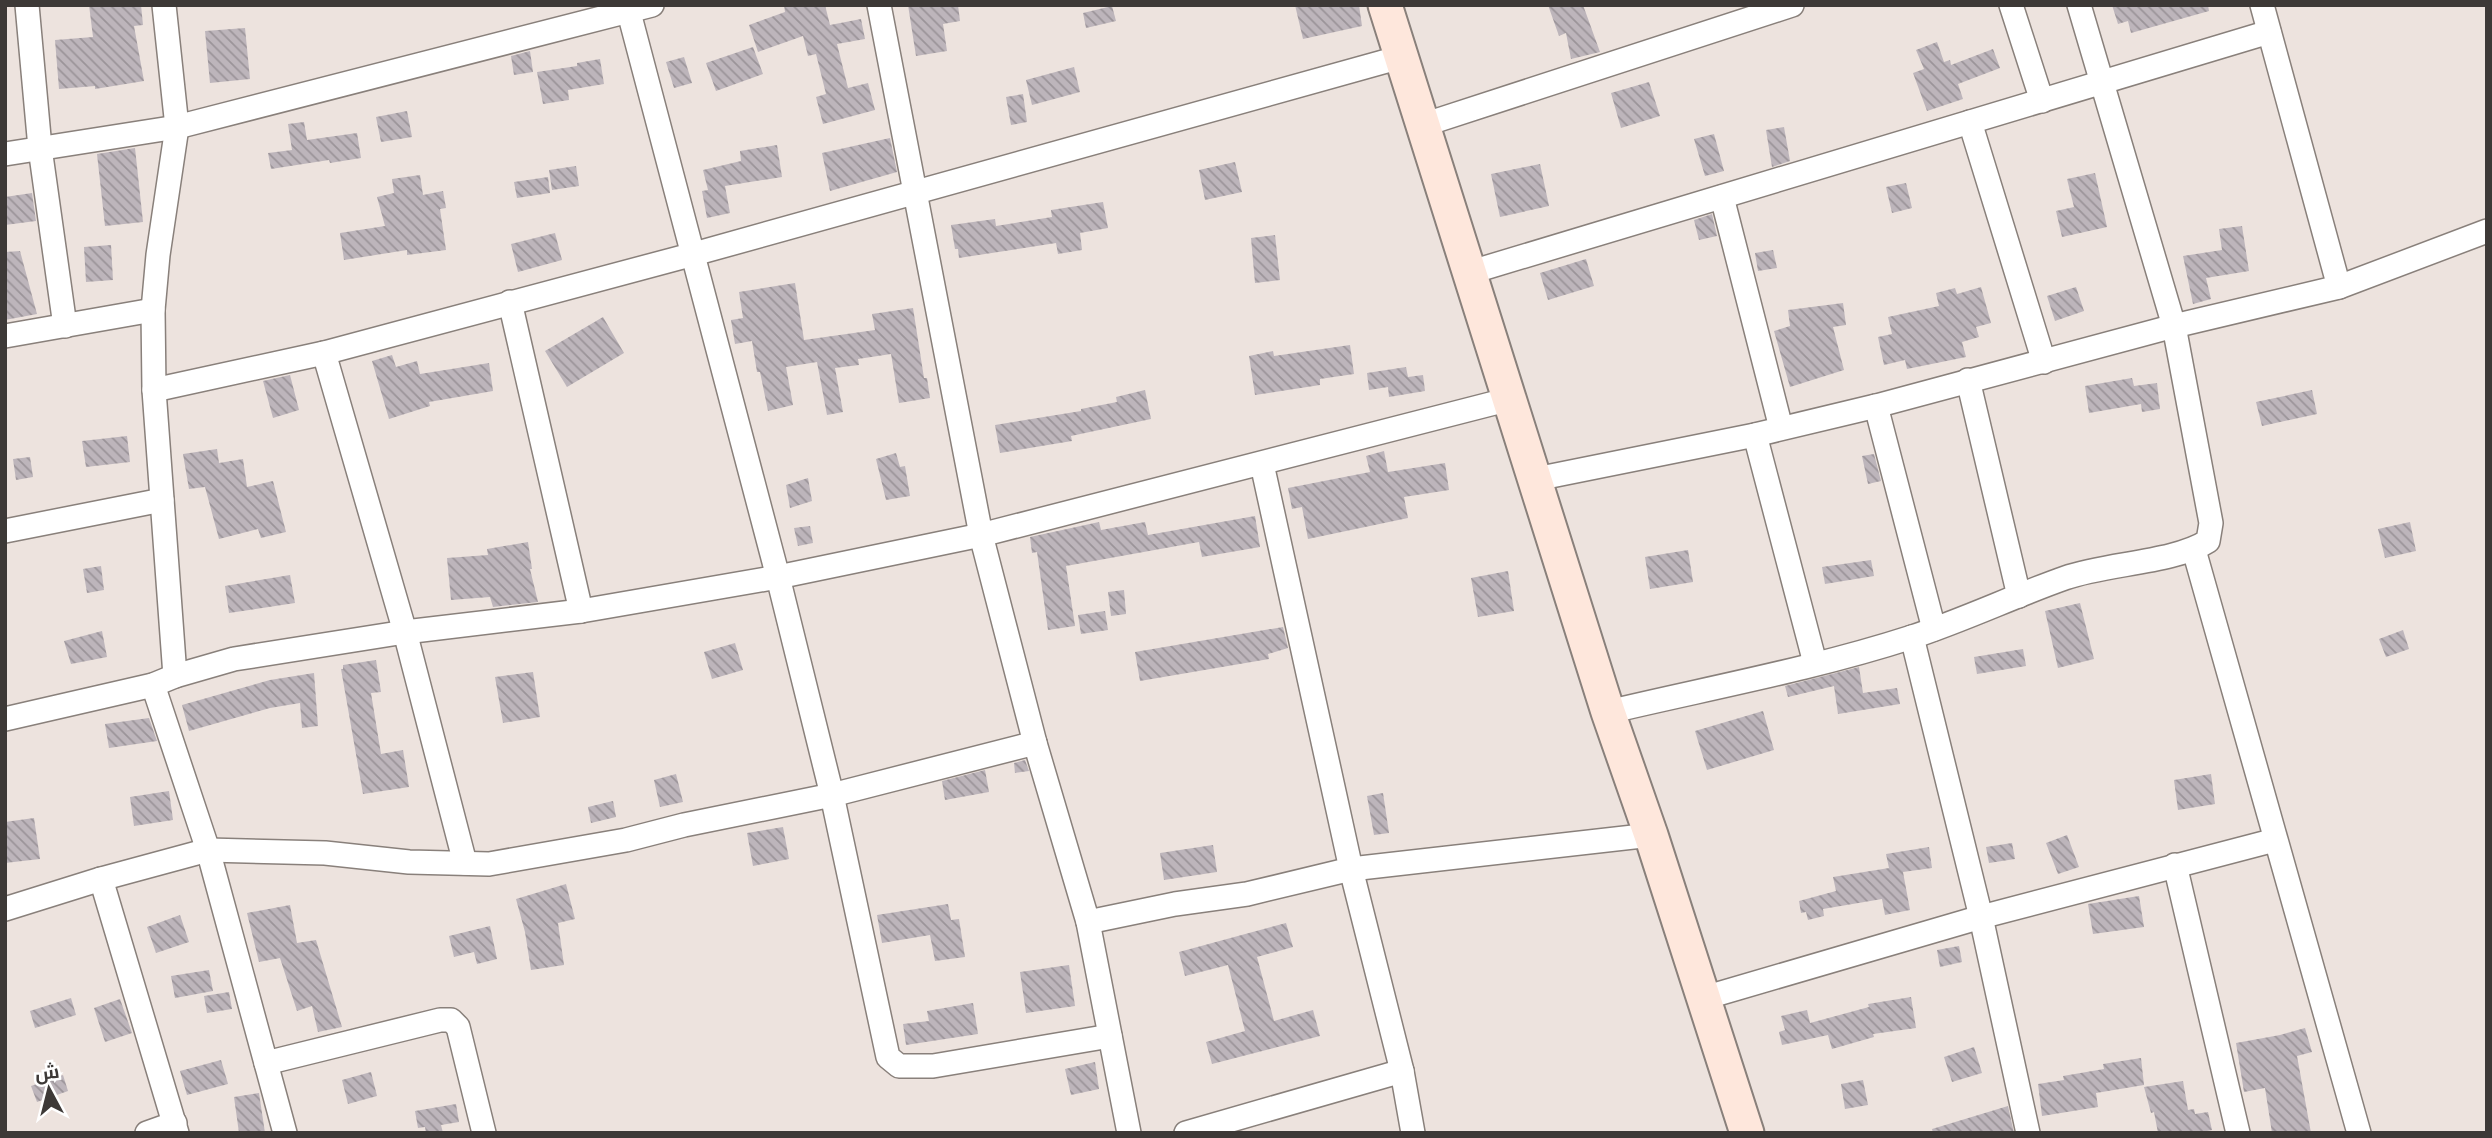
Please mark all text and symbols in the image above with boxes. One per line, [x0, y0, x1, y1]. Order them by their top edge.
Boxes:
north arrow [14, 1054, 84, 1124]
text: ش [33, 1056, 61, 1087]

